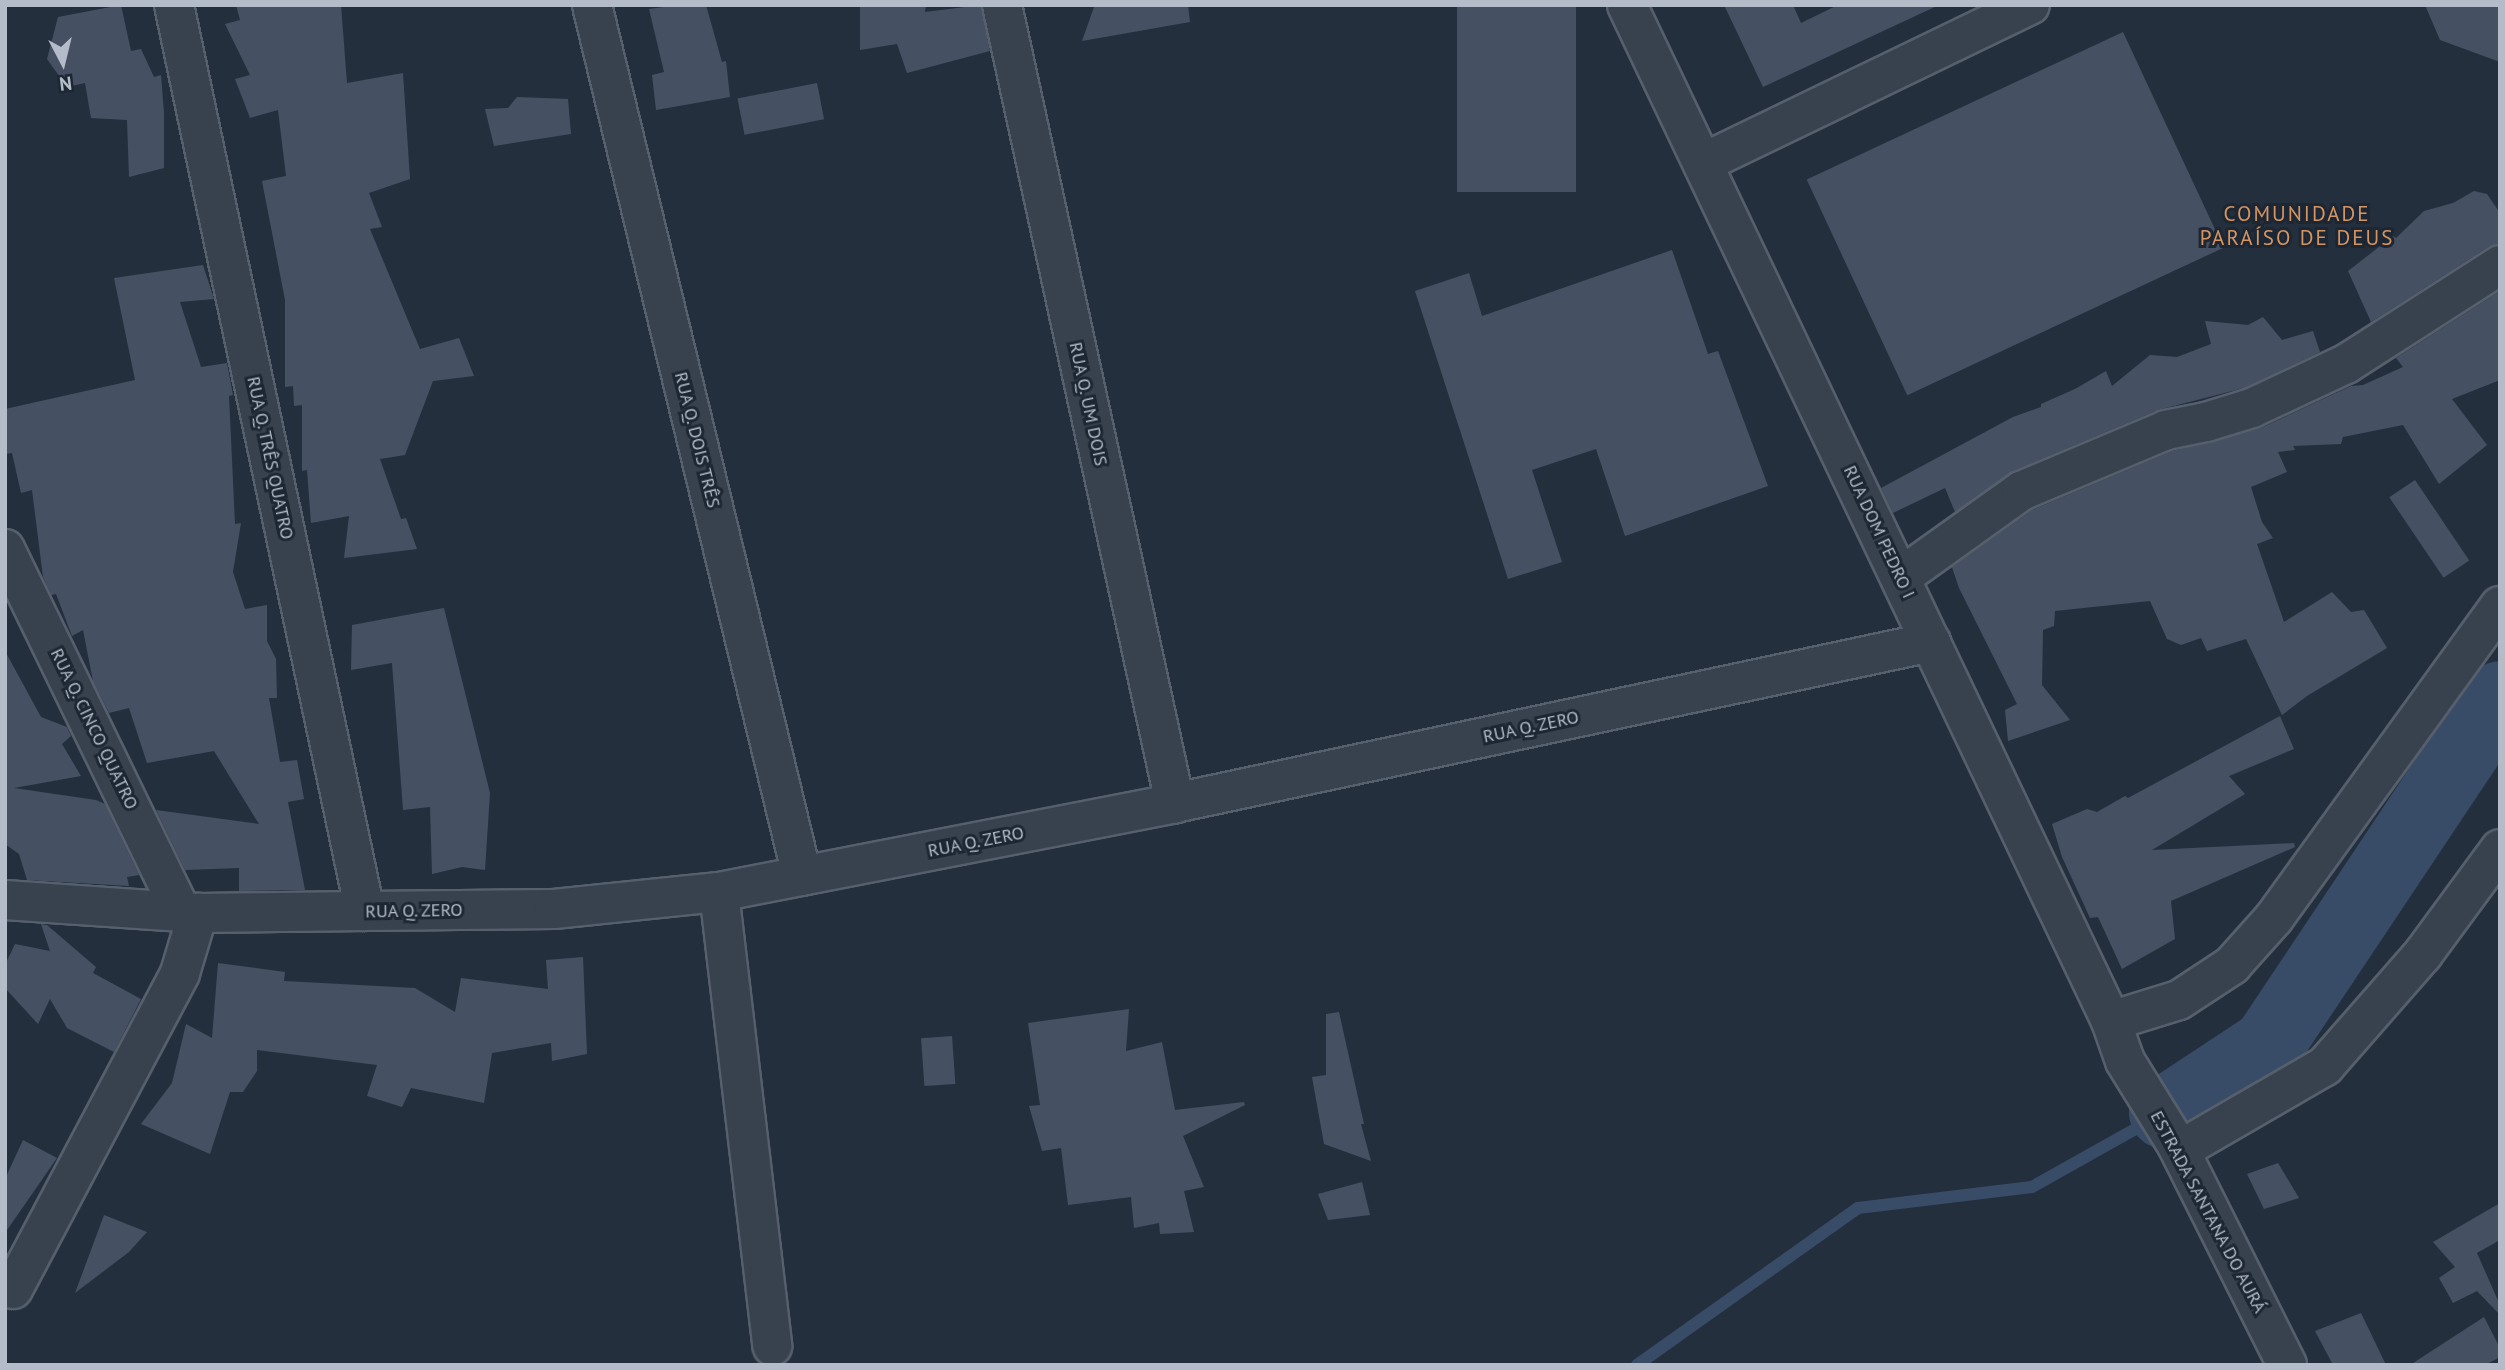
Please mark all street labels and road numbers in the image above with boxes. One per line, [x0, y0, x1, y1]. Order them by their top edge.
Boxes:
street label: RUA Q. UM DOIS [1064, 339, 1112, 469]
street label: RUA Q. DOIS TRÊS [669, 369, 725, 511]
street label: RUA Q. TRÊS QUATRO [242, 373, 298, 543]
street label: RUA DOM PEDRO I [1839, 462, 1919, 602]
street label: RUA Q. CINCO QUATRO [45, 644, 143, 814]
street label: RUA Q. ZERO [1480, 706, 1582, 748]
street label: RUA Q. ZERO [925, 822, 1027, 862]
street label: RUA Q. ZERO [364, 899, 464, 923]
street label: ESTRADA SANTANA DO AURÁ [2145, 1106, 2271, 1318]

